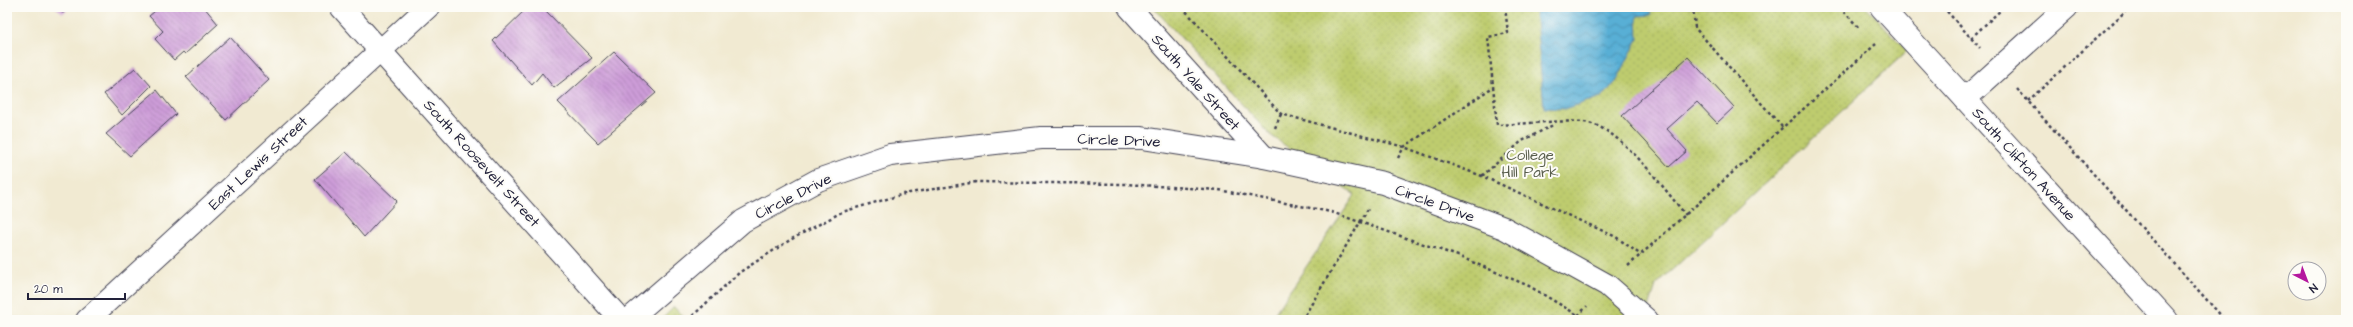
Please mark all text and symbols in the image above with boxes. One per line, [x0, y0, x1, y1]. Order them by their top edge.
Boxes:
street label: South Yale Street [1146, 29, 1245, 135]
street label: South Roosevelt Street [419, 95, 545, 232]
street label: South Clifton Avenue [1967, 103, 2080, 226]
street label: East Lewis Street [204, 112, 313, 215]
street label: Circle Drive [1077, 129, 1161, 152]
park label: College Hill Park [1502, 145, 1558, 183]
street label: Circle Drive [751, 168, 835, 225]
street label: Circle Drive [1392, 179, 1478, 228]
north arrow [2287, 261, 2327, 301]
scale bar [28, 275, 125, 301]
text: N [2306, 280, 2321, 296]
text: 20 m [34, 281, 63, 298]

